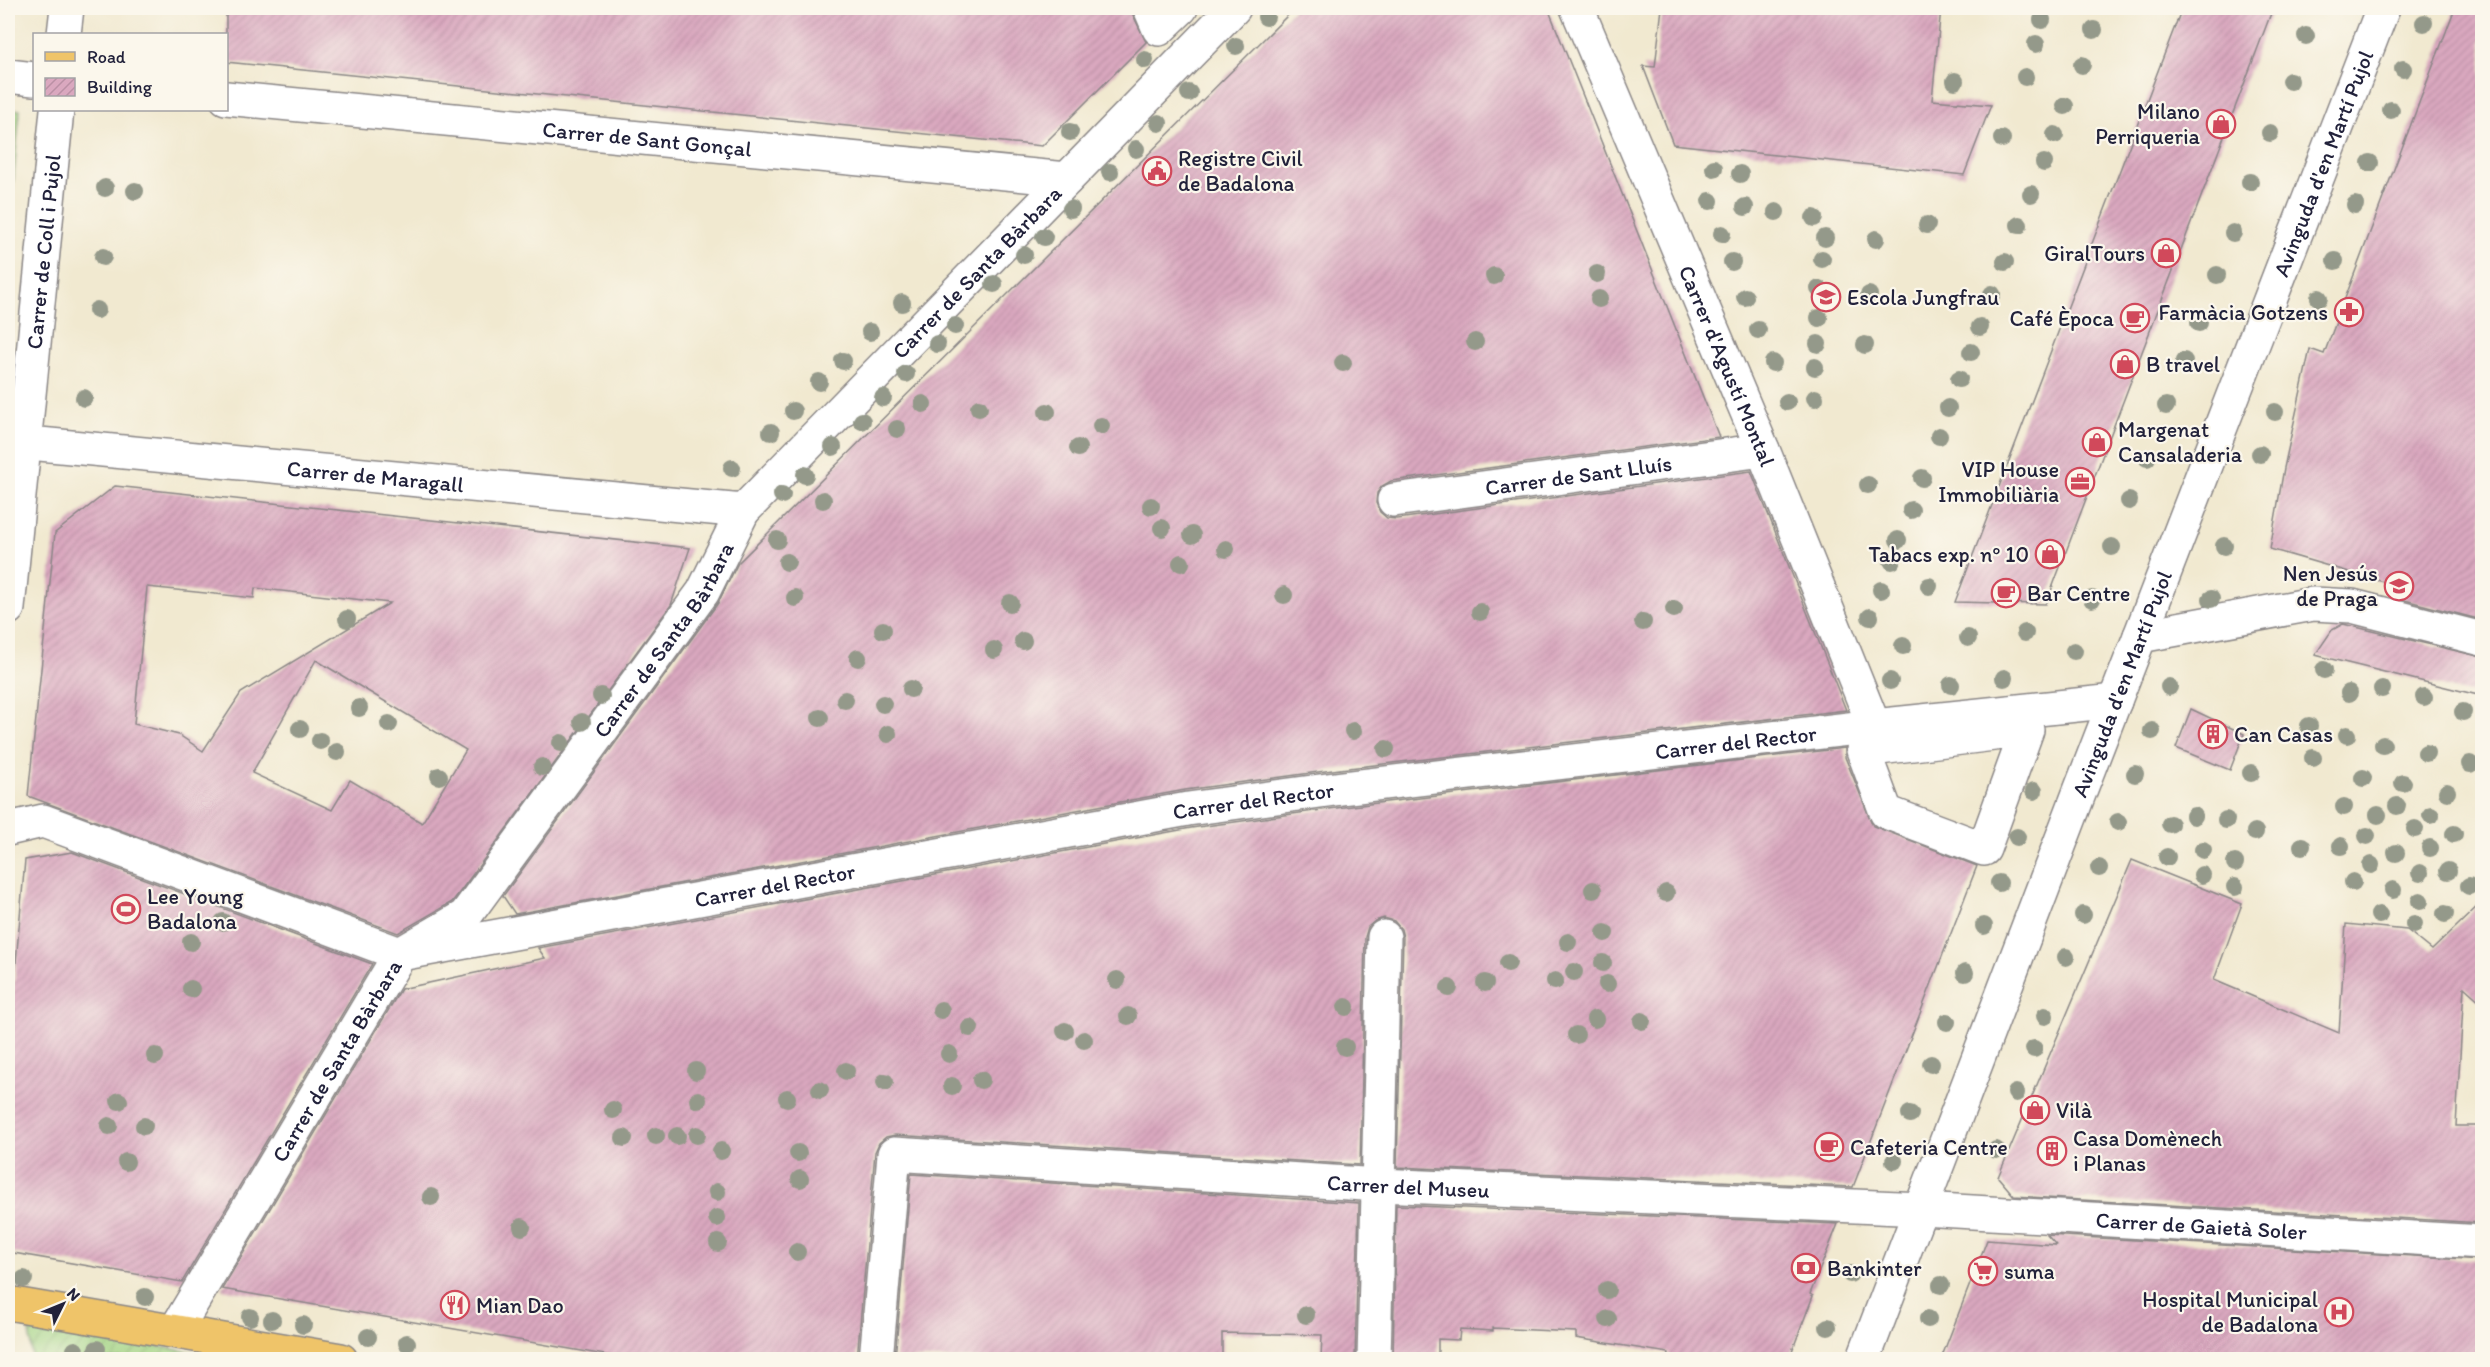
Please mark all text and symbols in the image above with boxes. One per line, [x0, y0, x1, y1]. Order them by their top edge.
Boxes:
legend [33, 33, 228, 111]
text: Road [87, 46, 126, 68]
street label: Avinguda d'en Martí Pujol [2267, 46, 2379, 280]
text: Building [87, 76, 153, 98]
place label: Milano Perriqueria [2095, 98, 2201, 150]
shop icon: Milano Perriqueria [2205, 108, 2237, 140]
street label: Carrer de Sant Gonçal [541, 115, 753, 162]
place label: Registre Civil de Badalona [1178, 145, 1303, 197]
street label: Carrer de Coll i Pujol [20, 153, 66, 350]
public building icon: Registre Civil de Badalona [1141, 155, 1173, 187]
street label: Carrer de Santa Bàrbara [886, 179, 1067, 364]
shop icon: GiralTours [2150, 237, 2182, 269]
place label: GiralTours [2044, 240, 2145, 267]
street label: Carrer d'Agustí Montal [1673, 261, 1782, 470]
school or university icon: Escola Jungfrau [1810, 281, 1842, 313]
place label: Escola Jungfrau [1847, 284, 1999, 311]
pharmacy icon: Farmàcia Gotzens [2333, 296, 2365, 328]
place label: Farmàcia Gotzens [2158, 299, 2328, 326]
cafe icon: Café Època [2119, 302, 2151, 334]
place label: Café Època [2009, 305, 2115, 332]
shop icon: B travel [2109, 348, 2141, 380]
place label: B travel [2146, 351, 2220, 378]
place label: Margenat Cansaladeria [2118, 416, 2243, 468]
shop icon: Margenat Cansaladeria [2081, 426, 2113, 458]
street label: Carrer de Sant Lluís [1483, 449, 1673, 501]
street label: Carrer de Maragall [286, 454, 465, 498]
place label: VIP House Immobiliària [1938, 456, 2059, 508]
office icon: VIP House Immobiliària [2064, 466, 2096, 498]
street label: Carrer de Santa Bàrbara [587, 537, 739, 743]
shop icon: Tabacs exp. nº 10 [2034, 538, 2066, 570]
place label: Tabacs exp. nº 10 [1869, 541, 2029, 568]
place label: Nen Jesús de Praga [2283, 560, 2379, 612]
street label: Avinguda d'en Martí Pujol [2066, 567, 2177, 801]
school or university icon: Nen Jesús de Praga [2383, 570, 2415, 602]
cafe icon: Bar Centre [1990, 577, 2022, 609]
place label: Bar Centre [2027, 580, 2130, 607]
building icon: Can Casas [2197, 718, 2229, 750]
street label: Carrer del Rector [1653, 719, 1819, 765]
place label: Can Casas [2234, 721, 2333, 748]
street label: Carrer del Rector [1170, 776, 1336, 825]
street label: Carrer del Rector [692, 857, 858, 913]
place label: Lee Young Badalona [147, 883, 244, 935]
sports icon: Lee Young Badalona [110, 893, 142, 925]
street label: Carrer de Santa Bàrbara [266, 954, 408, 1167]
shop icon: Vilà [2019, 1094, 2051, 1126]
place label: Vilà [2056, 1097, 2093, 1124]
place label: Casa Domènech i Planas [2073, 1125, 2222, 1177]
cafe icon: Cafeteria Centre [1813, 1131, 1845, 1163]
place label: Cafeteria Centre [1850, 1134, 2008, 1161]
building icon: Casa Domènech i Planas [2036, 1135, 2068, 1167]
street label: Carrer del Museu [1326, 1168, 1490, 1203]
street label: Carrer de Gaietà Soler [2095, 1206, 2308, 1245]
bank icon: Bankinter [1790, 1252, 1822, 1284]
place label: Bankinter [1827, 1255, 1922, 1282]
supermarket icon: suma [1967, 1255, 1999, 1287]
place label: suma [2004, 1258, 2055, 1285]
north arrow [33, 1274, 93, 1334]
text: N [63, 1284, 84, 1305]
place label: Hospital Municipal de Badalona [2142, 1286, 2318, 1338]
restaurant icon: Mian Dao [439, 1289, 471, 1321]
place label: Mian Dao [476, 1292, 564, 1319]
hospital icon: Hospital Municipal de Badalona [2323, 1296, 2355, 1328]

